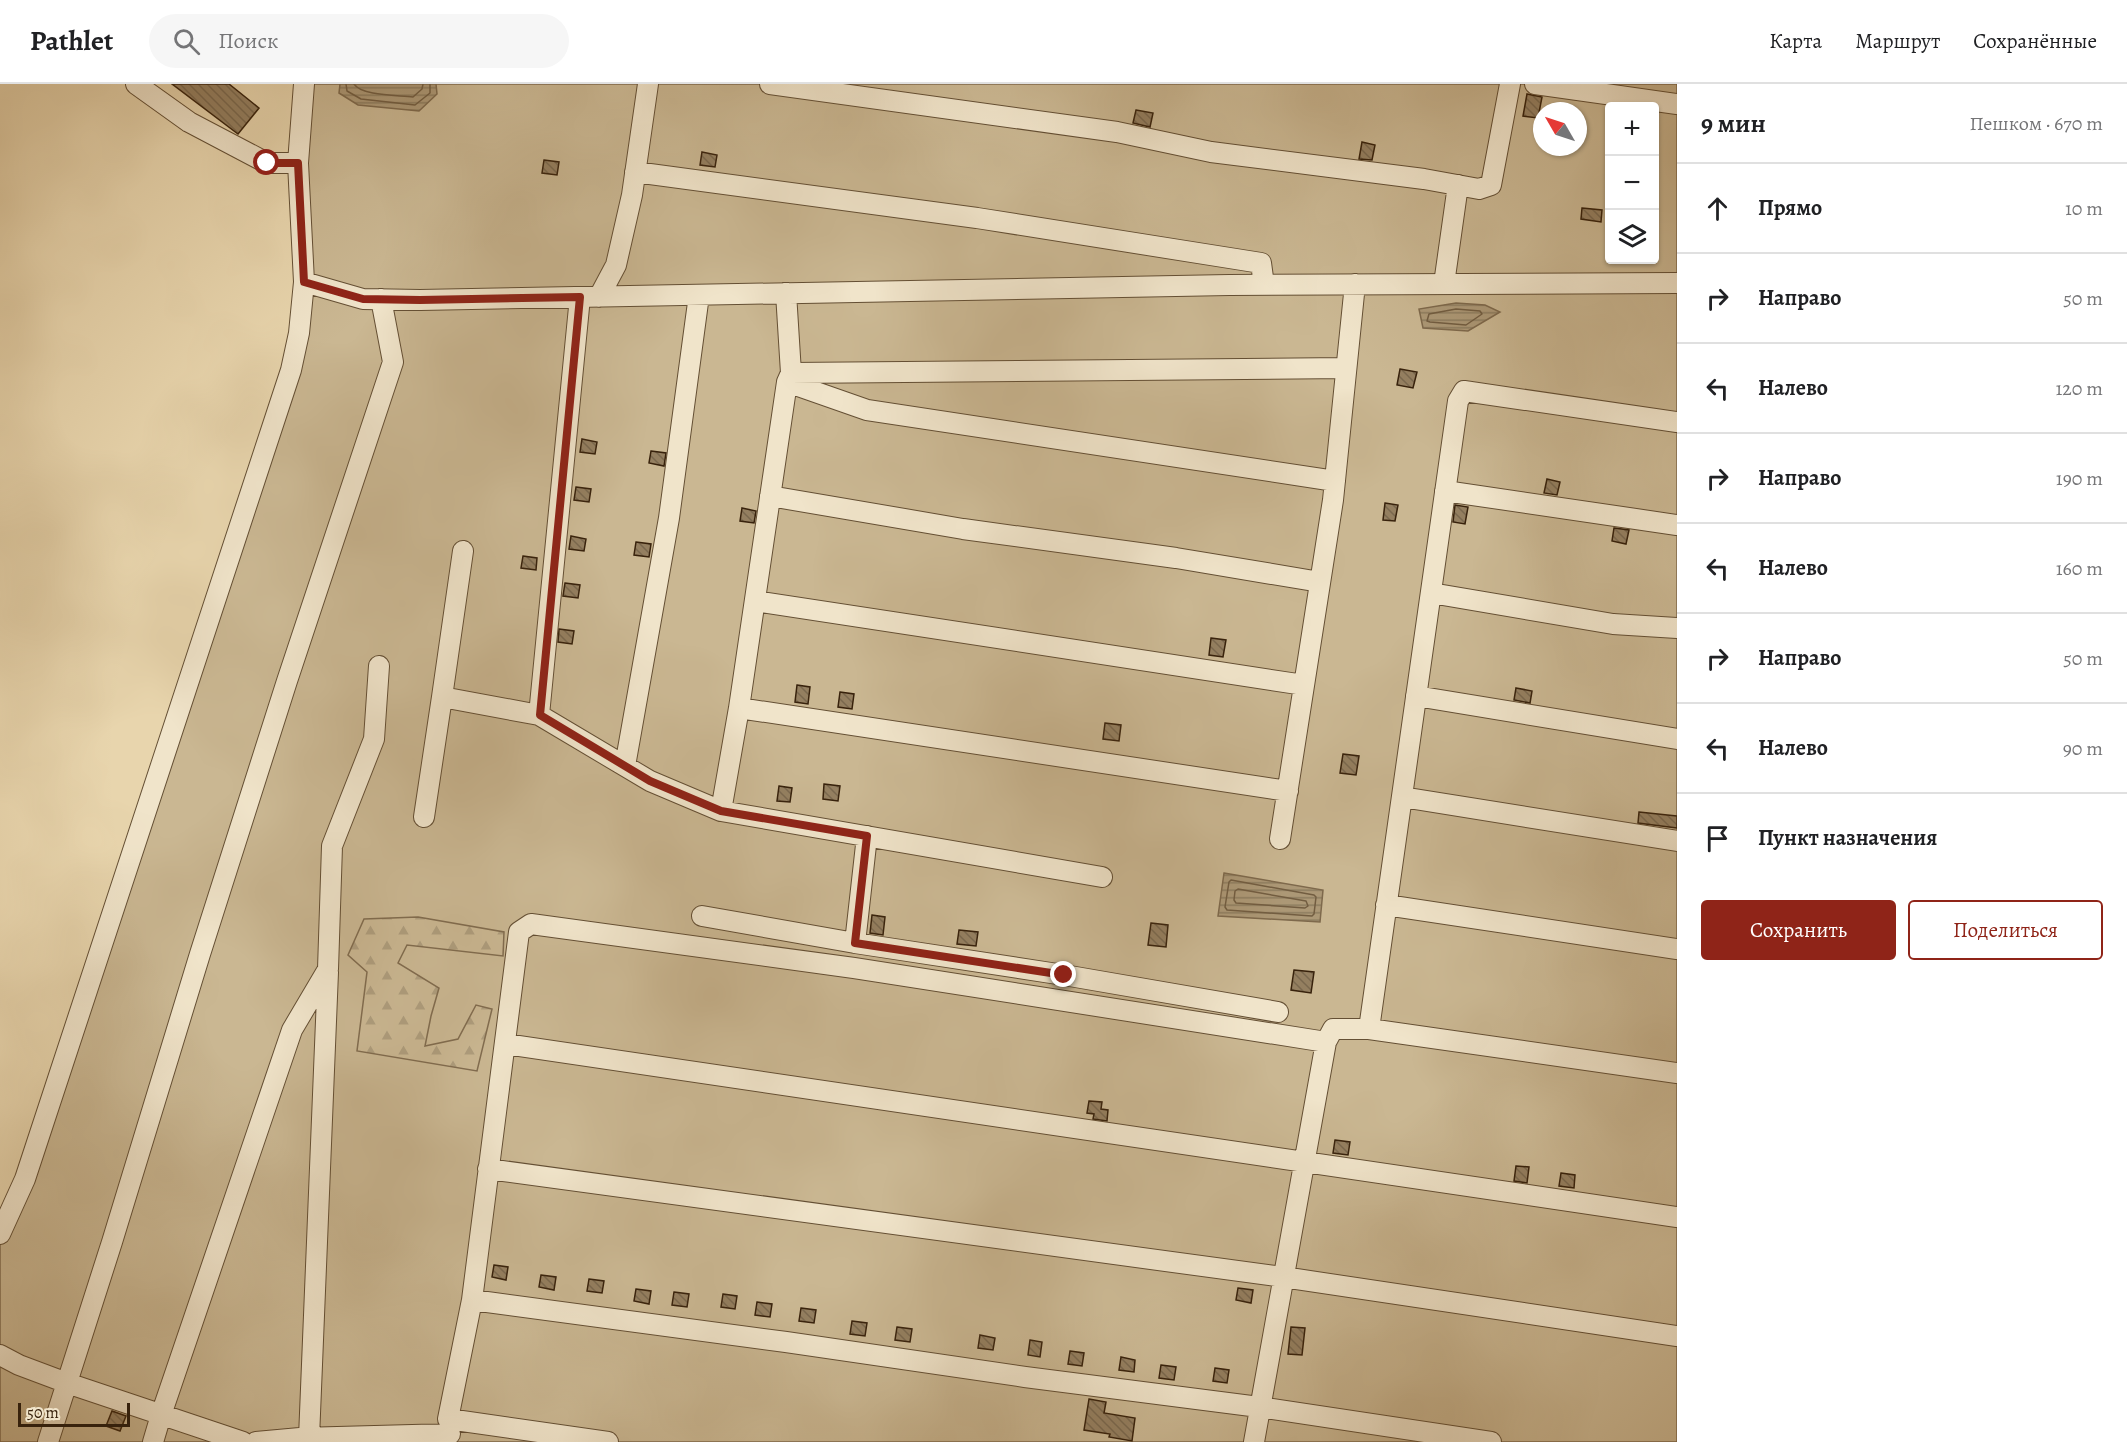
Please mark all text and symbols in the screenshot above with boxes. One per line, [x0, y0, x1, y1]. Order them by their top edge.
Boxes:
search box [149, 14, 569, 68]
text: Pathlet [30, 22, 113, 60]
icon: search [170, 25, 203, 58]
text: Поиск [218, 26, 278, 56]
text: Карта [1769, 27, 1822, 55]
text: Маршрут [1855, 27, 1940, 55]
text: Сохранённые [1973, 27, 2097, 55]
north arrow [1533, 102, 1587, 156]
map controls [1605, 102, 1659, 264]
button: + [1605, 102, 1659, 156]
text: 9 мин [1701, 106, 1766, 141]
text: Пешком · 670 m [1969, 110, 2103, 137]
route start [253, 149, 279, 175]
button: − [1605, 156, 1659, 210]
icon: ahead [1701, 192, 1734, 225]
text: Прямо [1758, 193, 1822, 223]
text: 10 m [2065, 195, 2103, 222]
button: layers [1605, 210, 1659, 264]
icon: right [1701, 282, 1734, 315]
text: Направо [1758, 283, 1841, 313]
text: 50 m [2063, 285, 2103, 312]
icon: left [1701, 372, 1734, 405]
text: Налево [1758, 373, 1828, 403]
text: 120 m [2055, 375, 2103, 402]
icon: right [1701, 462, 1734, 495]
text: Направо [1758, 463, 1841, 493]
text: 190 m [2056, 465, 2103, 492]
icon: left [1701, 552, 1734, 585]
text: Налево [1758, 553, 1828, 583]
text: 160 m [2056, 555, 2103, 582]
icon: right [1701, 642, 1734, 675]
text: Направо [1758, 643, 1841, 673]
text: 50 m [2063, 645, 2103, 672]
icon: left [1701, 732, 1734, 765]
text: Налево [1758, 733, 1828, 763]
text: 90 m [2063, 735, 2103, 762]
icon: arrive [1701, 822, 1734, 855]
text: Пункт назначения [1758, 823, 1937, 853]
button: Сохранить [1701, 900, 1896, 960]
button: Поделиться [1908, 900, 2103, 960]
route end [1050, 961, 1076, 987]
scale bar [18, 1400, 130, 1428]
text: 50 m [27, 1402, 59, 1424]

